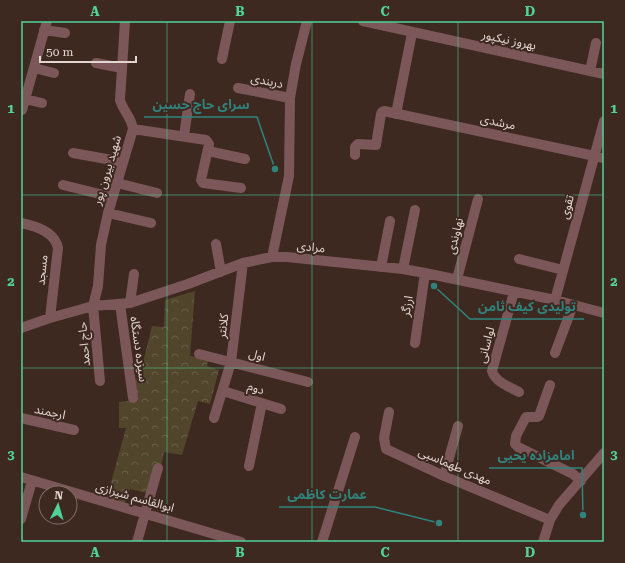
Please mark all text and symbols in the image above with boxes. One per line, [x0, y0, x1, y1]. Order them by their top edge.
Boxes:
text: A [90, 4, 100, 19]
text: B [235, 4, 245, 19]
text: C [380, 4, 390, 19]
text: D [525, 4, 535, 19]
street label: بهروز نیکپور [479, 27, 537, 54]
scale bar [40, 38, 136, 64]
text: 50 m [46, 45, 73, 59]
street label: دربندی [250, 71, 285, 91]
callout: سرای حاج حسین [144, 92, 257, 117]
text: سرای حاج حسین [152, 97, 250, 114]
text: 1 [7, 101, 15, 116]
text: 1 [610, 101, 618, 116]
street label: مرشدی [479, 111, 517, 133]
street label: شهید بیرون پور [89, 133, 125, 208]
street label: تقوی [557, 193, 577, 221]
street label: نهاوندی [444, 216, 466, 256]
street label: مرادی [296, 239, 326, 255]
street label: مسجد [33, 254, 51, 286]
text: 2 [7, 274, 15, 289]
text: 2 [610, 274, 618, 289]
street label: ارزگر [398, 294, 416, 318]
callout: تولیدی کیف ثامن [470, 294, 584, 319]
text: تولیدی کیف ثامن [478, 299, 576, 314]
street label: کلانتر [214, 312, 232, 340]
street label: سیزده دستگاه [127, 315, 151, 383]
street label: حاج احمد [75, 321, 95, 367]
street label: لواسانی [475, 326, 497, 364]
street label: اول [247, 346, 267, 364]
street label: دوم [245, 379, 266, 399]
street label: ارجمند [33, 402, 67, 422]
callout: امامزاده یحیی [489, 443, 582, 468]
street label: مهدی طهماسبی [416, 444, 494, 488]
text: 3 [7, 447, 15, 462]
text: 3 [610, 447, 618, 462]
text: امامزاده یحیی [498, 448, 574, 463]
street label: ابوالقاسم شیرازی [94, 479, 176, 517]
callout: عمارت کاظمی [279, 482, 375, 507]
north arrow [38, 485, 78, 525]
text: عمارت کاظمی [287, 487, 367, 502]
text: N [54, 489, 64, 502]
text: A [90, 545, 100, 560]
text: B [235, 545, 245, 560]
text: C [380, 545, 390, 560]
text: D [525, 545, 535, 560]

